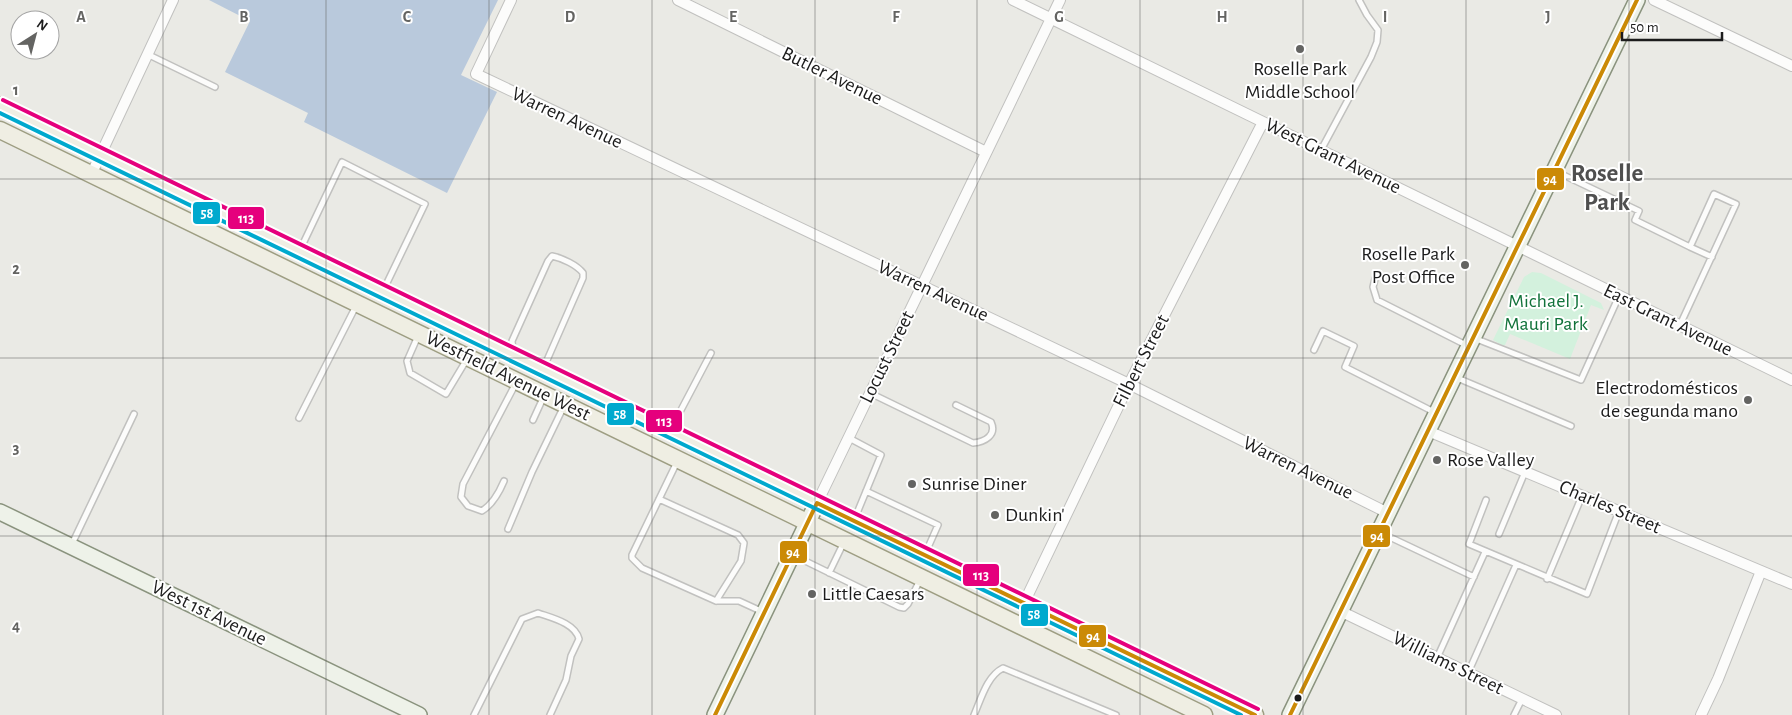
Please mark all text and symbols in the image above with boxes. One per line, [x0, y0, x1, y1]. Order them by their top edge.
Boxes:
text: A [76, 9, 86, 25]
text: B [239, 9, 249, 25]
text: C [403, 9, 412, 25]
text: D [565, 9, 576, 25]
text: E [729, 9, 737, 25]
text: F [892, 9, 900, 25]
text: G [1054, 9, 1064, 25]
text: H [1216, 9, 1228, 25]
text: I [1383, 9, 1387, 25]
text: J [1545, 9, 1551, 25]
north arrow [10, 10, 60, 60]
scale bar [1622, 10, 1722, 42]
text: N [34, 17, 50, 34]
text: 50 m [1630, 20, 1659, 35]
street label: Butler Avenue [778, 43, 886, 109]
marker: Roselle Park Middle School [1294, 43, 1306, 55]
place label: Roselle Park Middle School [1245, 59, 1355, 102]
text: 1 [13, 82, 19, 98]
street label: Warren Avenue [508, 84, 626, 152]
street label: West Grant Avenue [1262, 114, 1404, 198]
district label: Roselle Park [1571, 161, 1643, 215]
line badge: 94 [1536, 167, 1565, 191]
text: 94 [1543, 173, 1557, 187]
line badge: 58 [192, 201, 221, 225]
line badge: 113 [227, 206, 265, 230]
text: 58 [201, 207, 214, 221]
text: 113 [238, 212, 254, 226]
place label: Roselle Park Post Office [1361, 244, 1455, 287]
street label: Warren Avenue [874, 257, 992, 325]
marker: Roselle Park Post Office [1459, 259, 1471, 271]
text: 2 [12, 261, 20, 277]
street label: East Grant Avenue [1600, 280, 1736, 360]
park label: Michael J. Mauri Park [1504, 291, 1588, 334]
street label: Locust Street [856, 307, 918, 406]
street label: Filbert Street [1109, 311, 1173, 411]
street label: Westfield Avenue West [423, 327, 594, 425]
place label: Electrodomésticos de segunda mano [1595, 378, 1738, 421]
marker: Electrodomésticos de segunda mano [1742, 394, 1754, 406]
line badge: 58 [606, 402, 635, 426]
text: 58 [614, 408, 627, 422]
line badge: 113 [645, 409, 683, 433]
text: 113 [656, 415, 672, 429]
street label: Warren Avenue [1240, 433, 1356, 503]
text: 3 [13, 440, 20, 456]
place label: Rose Valley [1447, 450, 1535, 470]
marker: Rose Valley [1431, 454, 1443, 466]
place label: Sunrise Diner [922, 474, 1027, 494]
street label: Charles Street [1556, 477, 1664, 538]
marker: Sunrise Diner [906, 478, 918, 490]
place label: Dunkin' [1005, 505, 1065, 525]
marker: Dunkin' [989, 509, 1001, 521]
line badge: 94 [1362, 524, 1391, 548]
text: 94 [1370, 530, 1384, 544]
line badge: 94 [779, 540, 808, 564]
text: 94 [786, 546, 800, 560]
line badge: 113 [962, 563, 1000, 587]
text: 113 [973, 569, 989, 583]
street label: West 1st Avenue [148, 576, 270, 650]
place label: Little Caesars [822, 584, 925, 604]
marker: Little Caesars [806, 588, 818, 600]
line badge: 58 [1020, 603, 1049, 627]
text: 58 [1028, 608, 1041, 622]
text: 4 [12, 618, 20, 634]
line badge: 94 [1078, 624, 1107, 648]
street label: Williams Street [1390, 628, 1507, 699]
text: 94 [1086, 630, 1100, 644]
unlabelled marker [1293, 693, 1303, 703]

